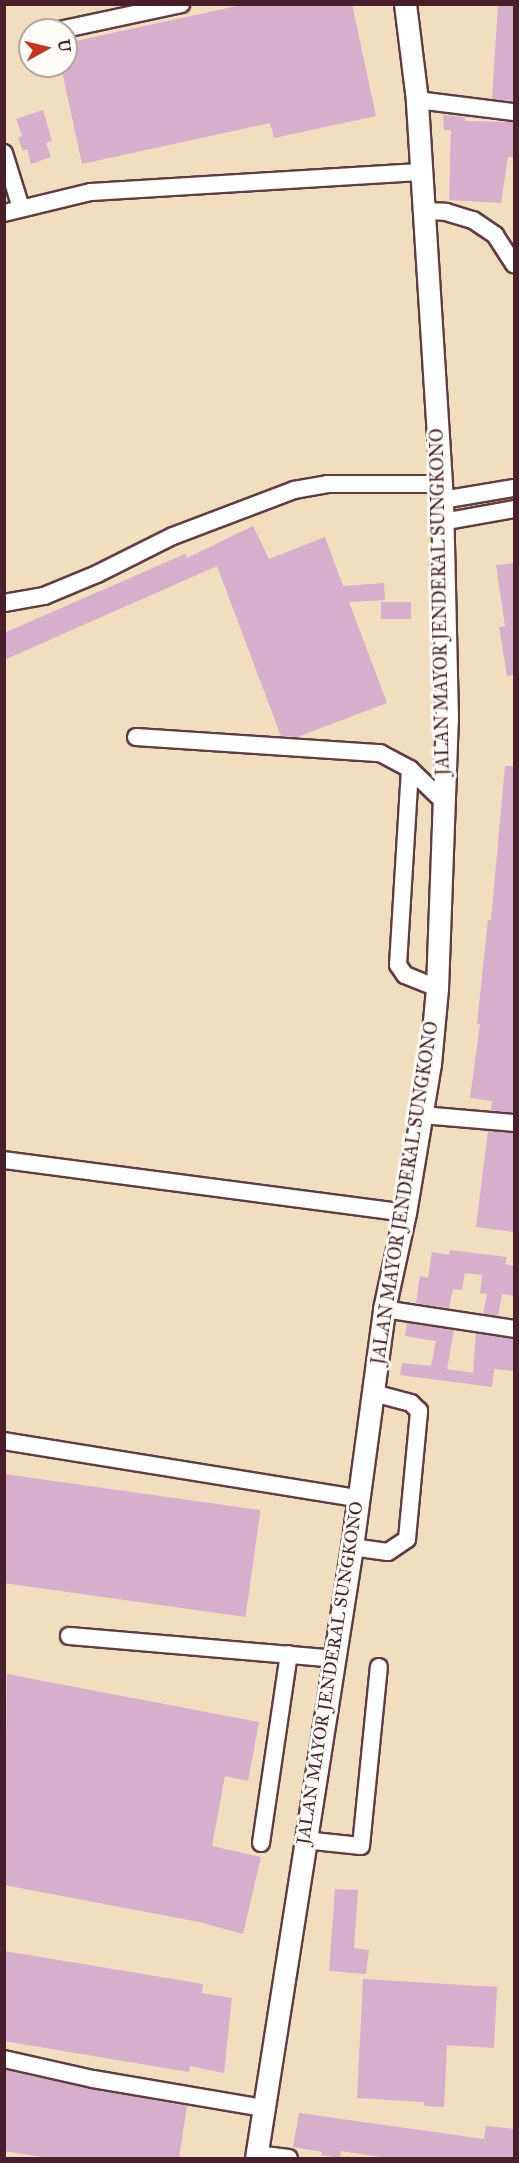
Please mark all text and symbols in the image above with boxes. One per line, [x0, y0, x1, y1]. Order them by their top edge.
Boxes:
north arrow [18, 18, 78, 78]
text: U [54, 38, 75, 53]
street label: JALAN MAYOR JENDERAL SUNGKONO [426, 428, 454, 776]
street label: JALAN MAYOR JENDERAL SUNGKONO [367, 1020, 443, 1366]
street label: JALAN MAYOR JENDERAL SUNGKONO [292, 1500, 368, 1846]

